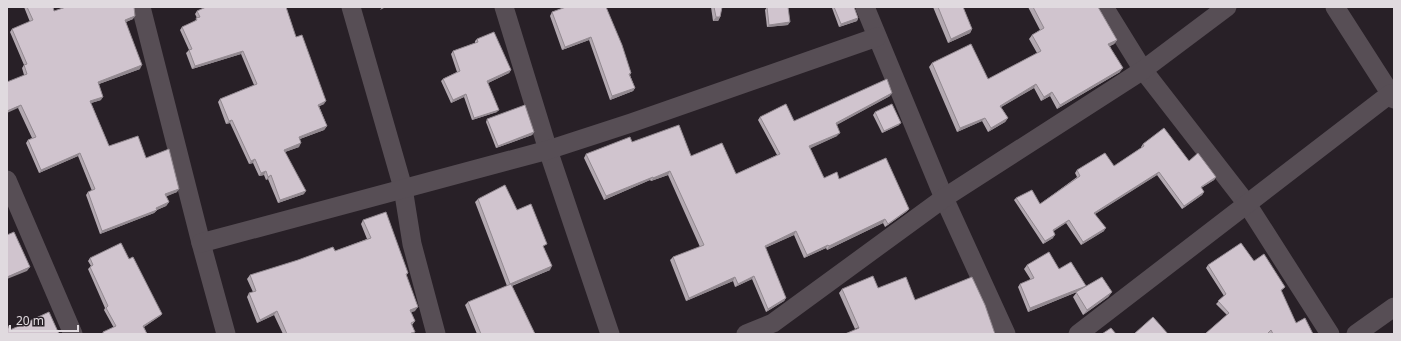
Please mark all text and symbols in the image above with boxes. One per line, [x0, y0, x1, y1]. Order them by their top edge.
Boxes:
scale bar [10, 307, 78, 333]
text: 20 m [16, 312, 44, 329]

